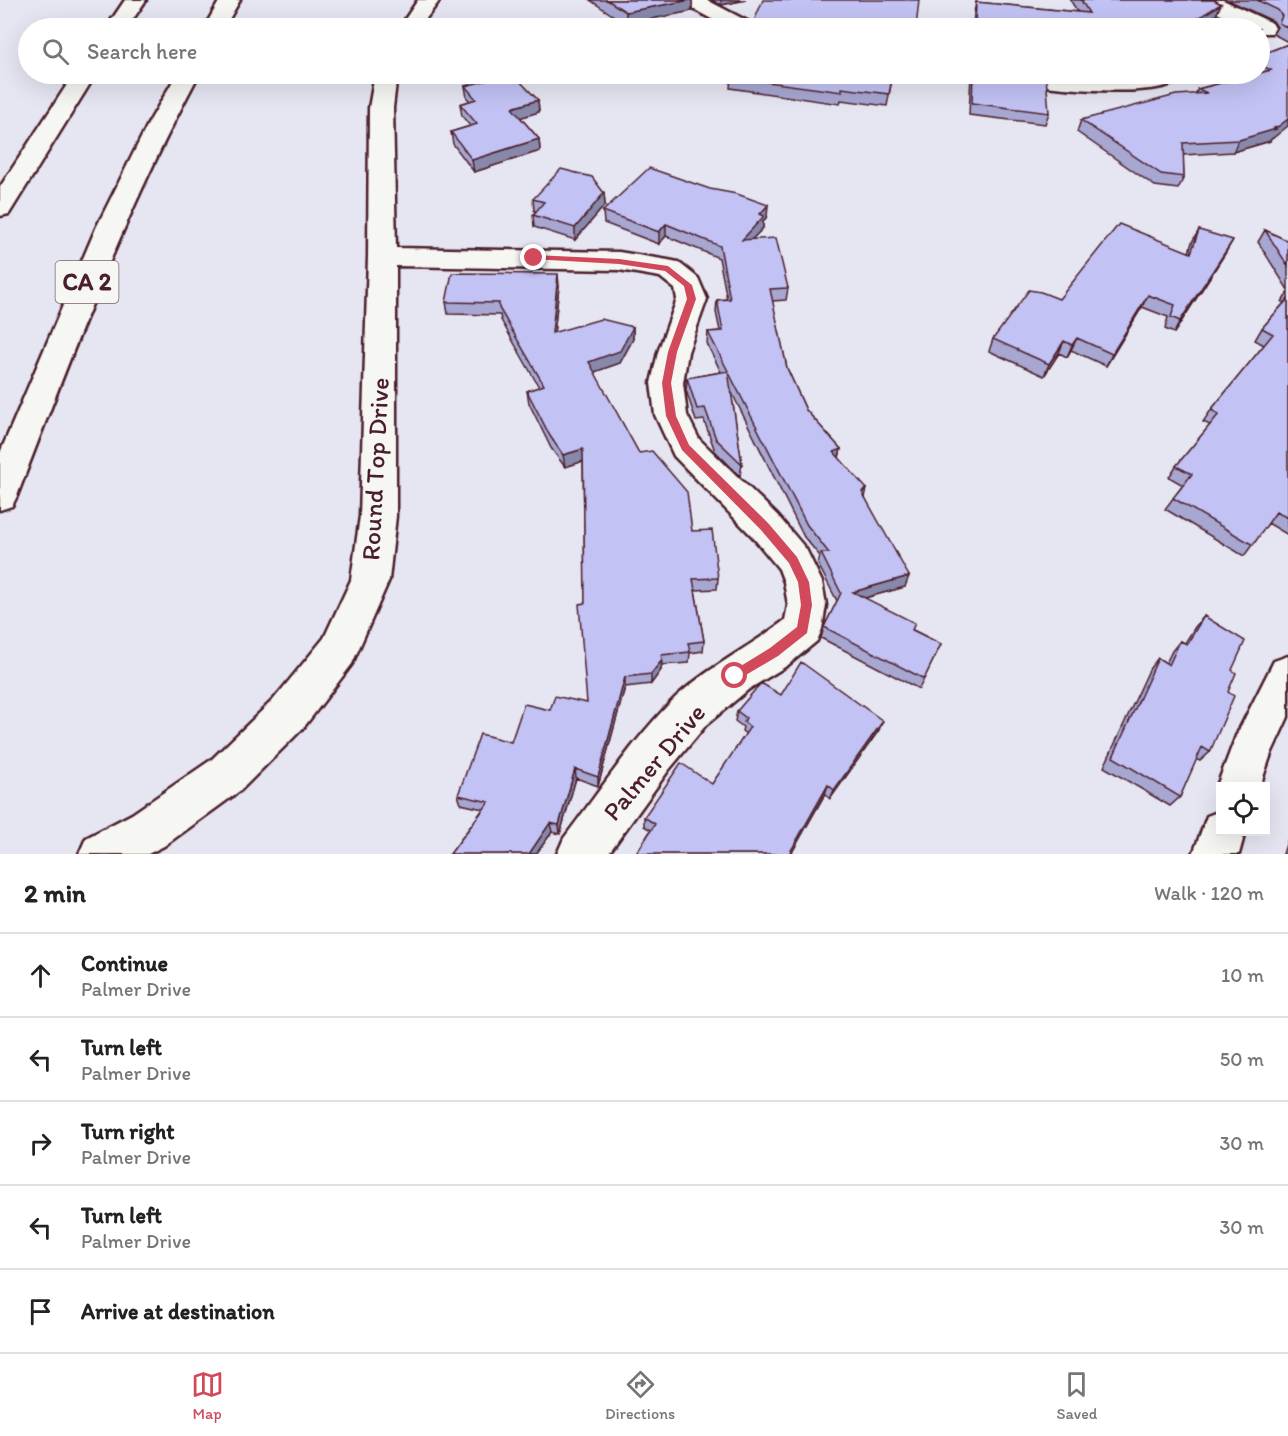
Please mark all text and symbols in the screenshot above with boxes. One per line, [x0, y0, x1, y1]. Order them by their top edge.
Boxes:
search box [18, 18, 1270, 84]
icon: search [39, 35, 72, 68]
text: Search here [87, 38, 197, 65]
route end [520, 244, 546, 270]
road number: CA 2 [56, 261, 118, 303]
street label: Round Top Drive [354, 377, 396, 561]
route start [721, 662, 747, 688]
street label: Palmer Drive [596, 697, 712, 827]
map controls [1216, 782, 1270, 836]
button: locate [1216, 782, 1270, 836]
text: 2 min [24, 877, 86, 909]
text: Walk · 120 m [1154, 881, 1264, 905]
text: Continue [81, 950, 168, 977]
icon: ahead [24, 959, 57, 992]
text: 10 m [1221, 963, 1264, 987]
text: Palmer Drive [81, 977, 191, 1001]
text: Turn left [81, 1034, 162, 1061]
icon: left [24, 1043, 57, 1076]
text: 50 m [1220, 1047, 1264, 1071]
text: Palmer Drive [81, 1061, 191, 1085]
text: Turn right [81, 1118, 175, 1145]
icon: right [24, 1127, 57, 1160]
text: 30 m [1219, 1131, 1264, 1155]
text: Palmer Drive [81, 1145, 191, 1169]
text: Turn left [81, 1202, 162, 1229]
icon: left [24, 1211, 57, 1244]
text: 30 m [1219, 1215, 1264, 1239]
text: Palmer Drive [81, 1229, 191, 1253]
icon: arrive [24, 1295, 57, 1328]
text: Arrive at destination [81, 1298, 275, 1325]
tab: Map [191, 1368, 224, 1423]
tab: Directions [605, 1368, 675, 1423]
tab: Saved [1057, 1368, 1097, 1423]

